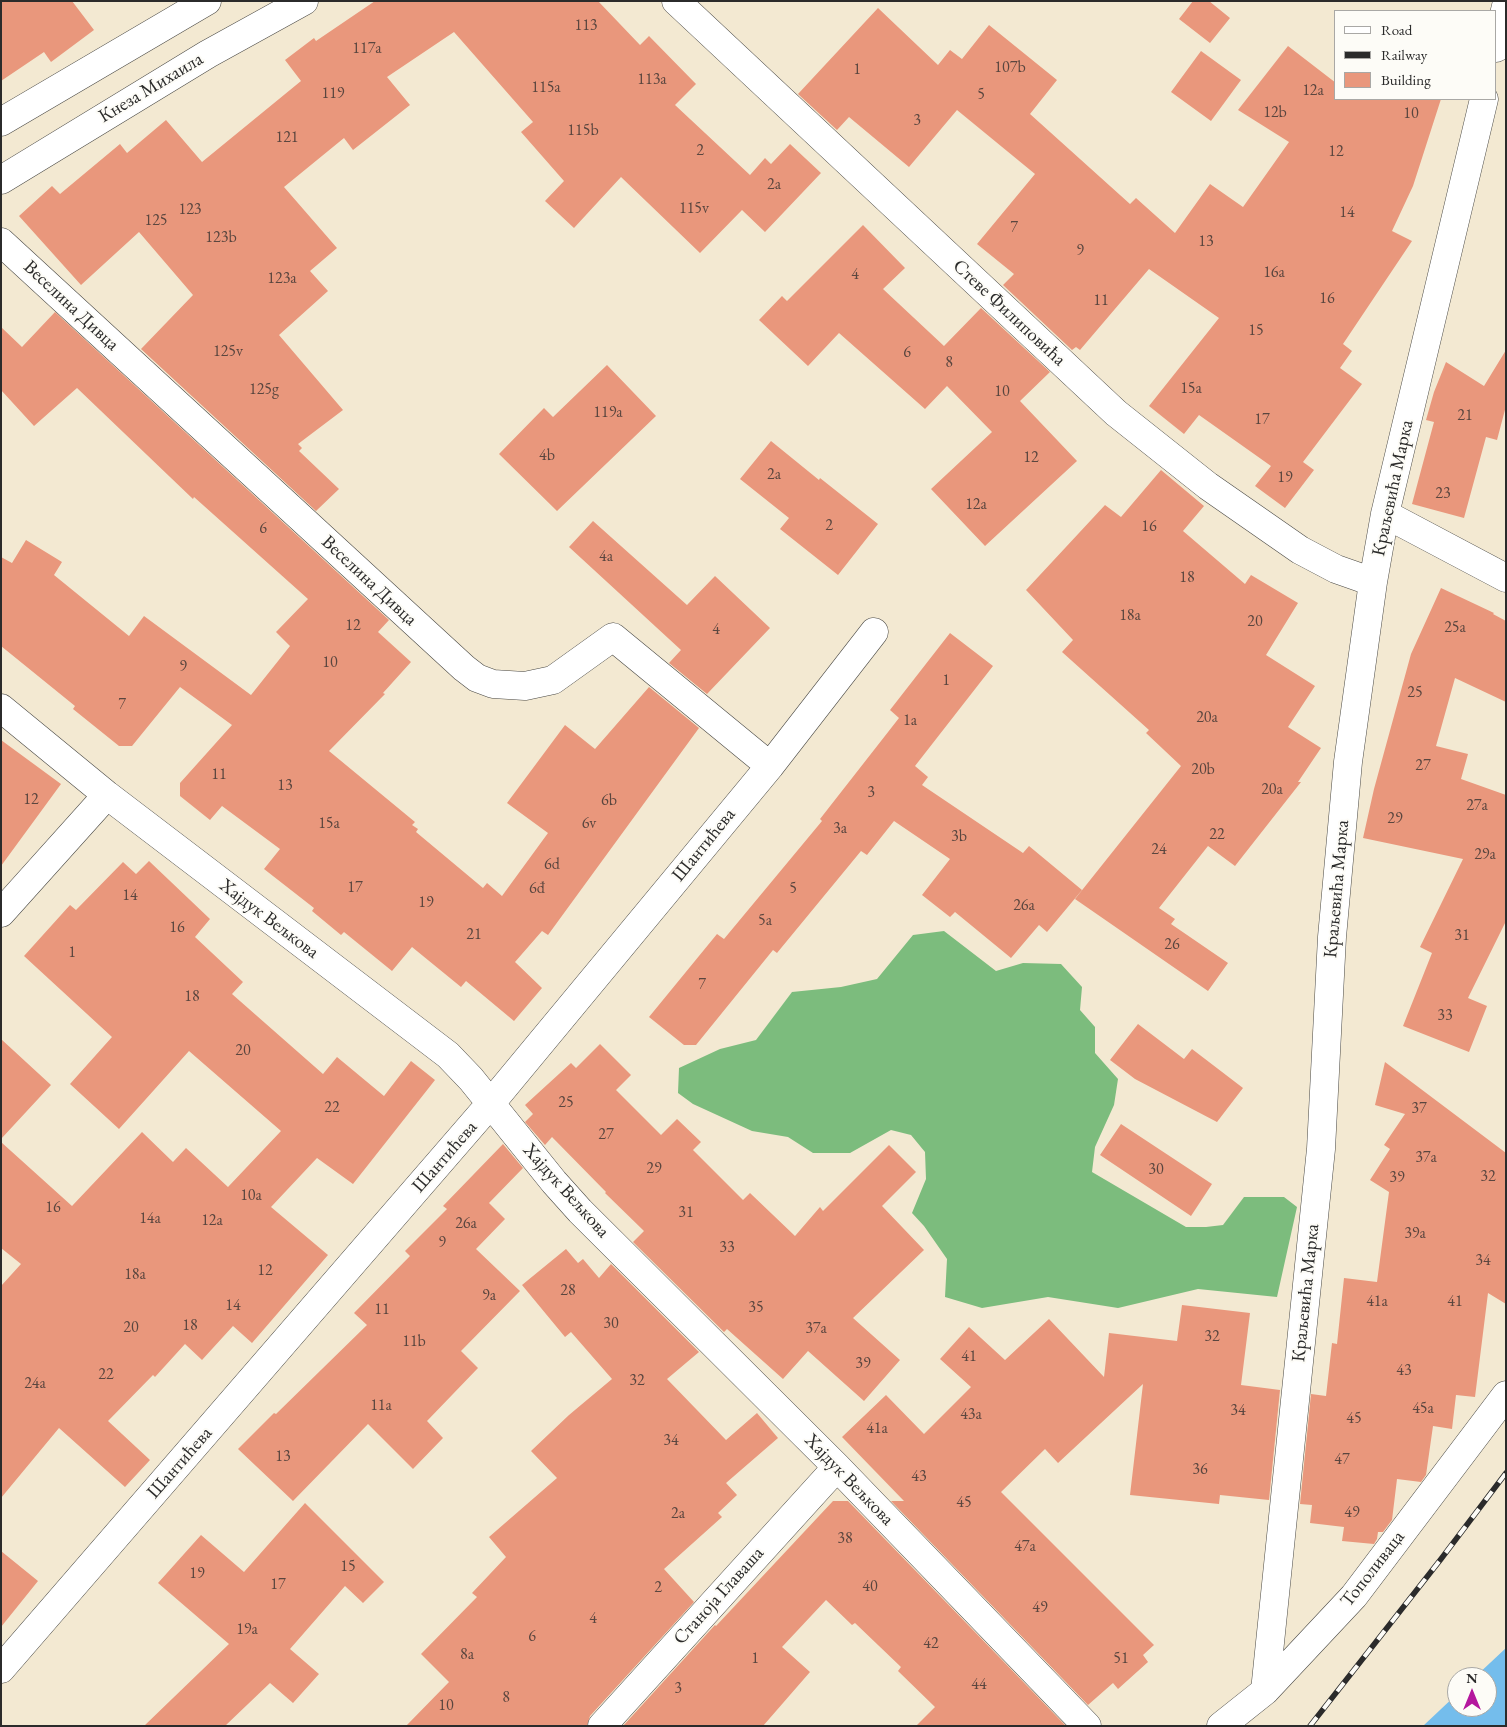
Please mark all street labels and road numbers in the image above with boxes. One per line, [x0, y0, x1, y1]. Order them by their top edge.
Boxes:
street label: Кнеза Михаила [95, 48, 207, 128]
street label: Стеве Филиповића [948, 255, 1070, 371]
street label: Веселина Дивца [18, 256, 124, 356]
street label: Краљевића Марка [1367, 418, 1419, 558]
street label: Веселина Дивца [316, 531, 422, 631]
street label: Шантићева [667, 804, 741, 886]
street label: Краљевића Марка [1320, 819, 1354, 959]
street label: Хајдук Вељкова [215, 874, 323, 964]
street label: Шантићева [408, 1116, 482, 1198]
street label: Хајдук Вељкова [518, 1139, 614, 1243]
street label: Краљевића Марка [1287, 1223, 1325, 1363]
street label: Шантићева [143, 1422, 217, 1504]
street label: Хајдук Вељкова [800, 1429, 898, 1531]
street label: Тополиваца [1336, 1526, 1410, 1612]
street label: Станоја Главаша [669, 1542, 769, 1650]

